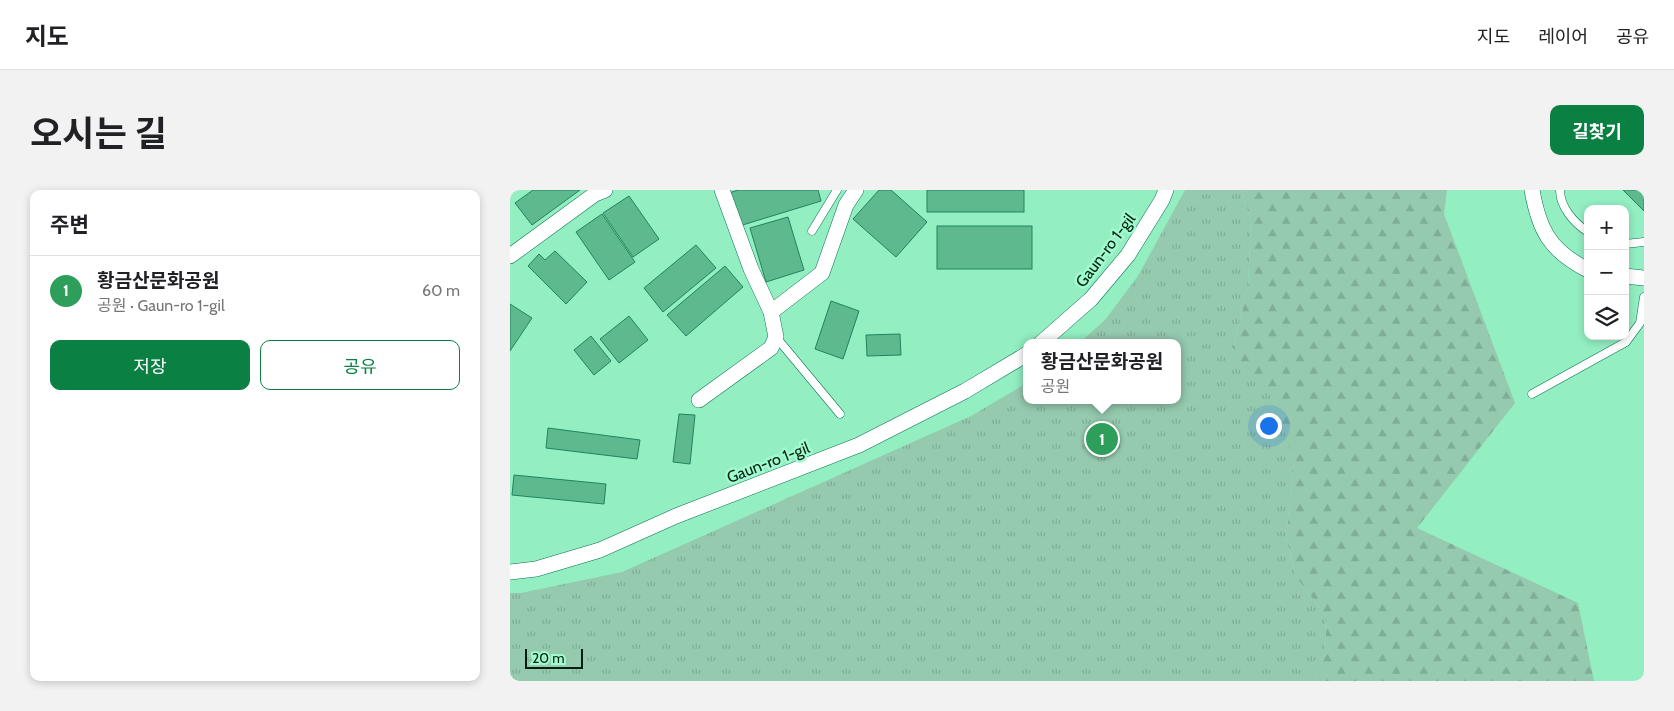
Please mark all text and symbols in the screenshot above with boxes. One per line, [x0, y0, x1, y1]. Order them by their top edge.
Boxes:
text: 지도 [25, 22, 69, 51]
text: 지도 [1477, 26, 1510, 48]
text: 레이어 [1538, 26, 1588, 48]
text: 공유 [1616, 26, 1649, 48]
button: 길찾기 [1550, 105, 1644, 155]
text: 오시는 길 [30, 112, 167, 155]
map controls [1584, 205, 1629, 340]
button: + [1584, 205, 1629, 250]
street label: Gaun-ro 1-gil [1072, 210, 1139, 291]
text: 주변 [50, 212, 89, 237]
button: − [1584, 250, 1629, 295]
text: 황금산문화공원 [97, 269, 219, 292]
text: 1 [63, 281, 69, 300]
text: 60 m [422, 281, 460, 300]
button: layers [1584, 295, 1629, 340]
text: 공원 · Gaun-ro 1-gil [97, 296, 225, 315]
popup [1023, 339, 1181, 404]
button: 저장 [50, 340, 250, 390]
button: 공유 [260, 340, 460, 390]
text: 황금산문화공원 [1041, 350, 1163, 373]
text: 공원 [1041, 377, 1070, 396]
your location [1256, 413, 1282, 439]
pin: 1 [1086, 420, 1118, 458]
street label: Gaun-ro 1-gil [724, 438, 813, 487]
scale bar [525, 646, 582, 669]
text: 20 m [532, 649, 565, 667]

